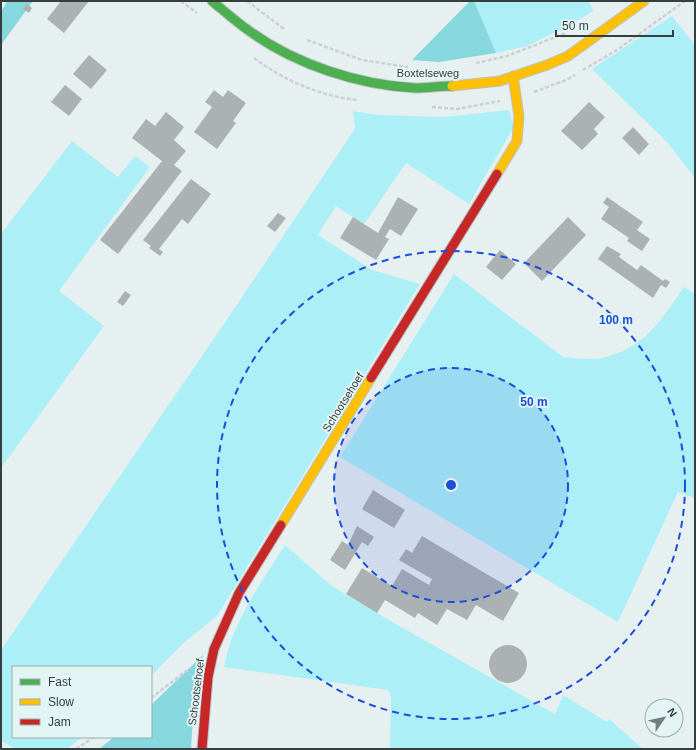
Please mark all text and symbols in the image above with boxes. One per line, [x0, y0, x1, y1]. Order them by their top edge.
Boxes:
scale bar [556, 12, 673, 38]
text: 50 m [562, 19, 589, 33]
street label: Boxtelseweg [397, 67, 459, 79]
text: 100 m [599, 313, 633, 327]
street label: Schootsehoef [320, 369, 366, 434]
text: 50 m [520, 395, 548, 409]
centre of rings [444, 478, 458, 492]
street label: Schootsehoef [186, 657, 206, 726]
legend [12, 666, 152, 738]
text: Fast [48, 675, 72, 689]
text: Slow [48, 695, 74, 709]
north arrow [644, 698, 684, 738]
text: N [665, 706, 680, 719]
text: Jam [48, 715, 71, 729]

